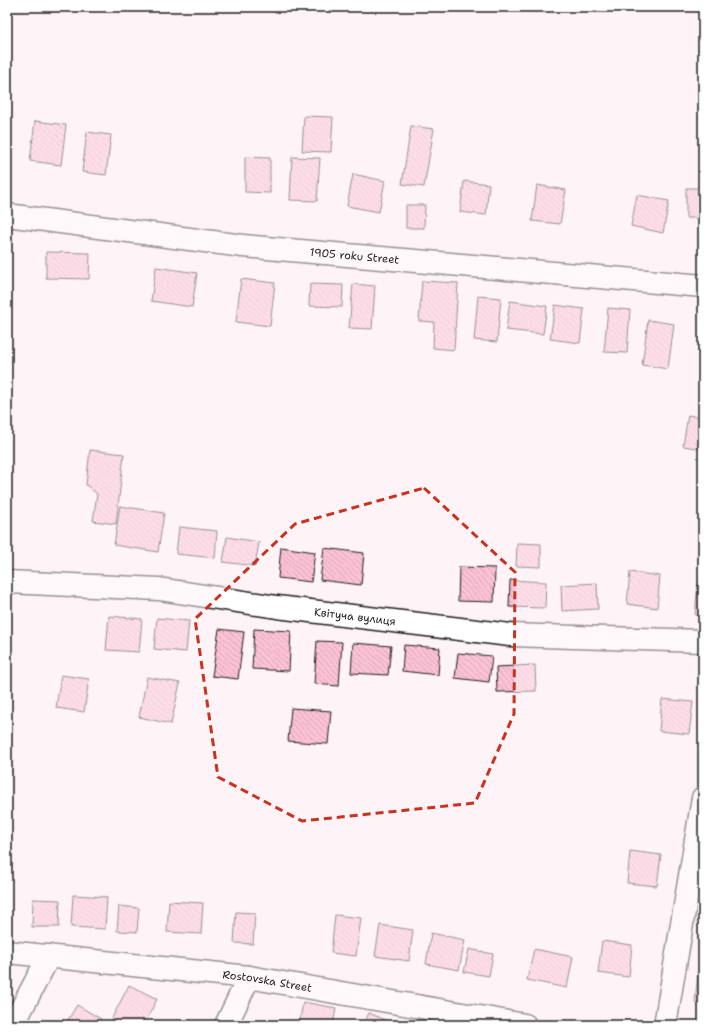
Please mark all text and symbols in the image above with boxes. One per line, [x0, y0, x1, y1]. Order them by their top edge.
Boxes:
street label: 1905 roku Street [309, 244, 400, 267]
street label: Квітуча вулиця [313, 604, 397, 629]
street label: Rostovska Street [222, 967, 313, 995]

